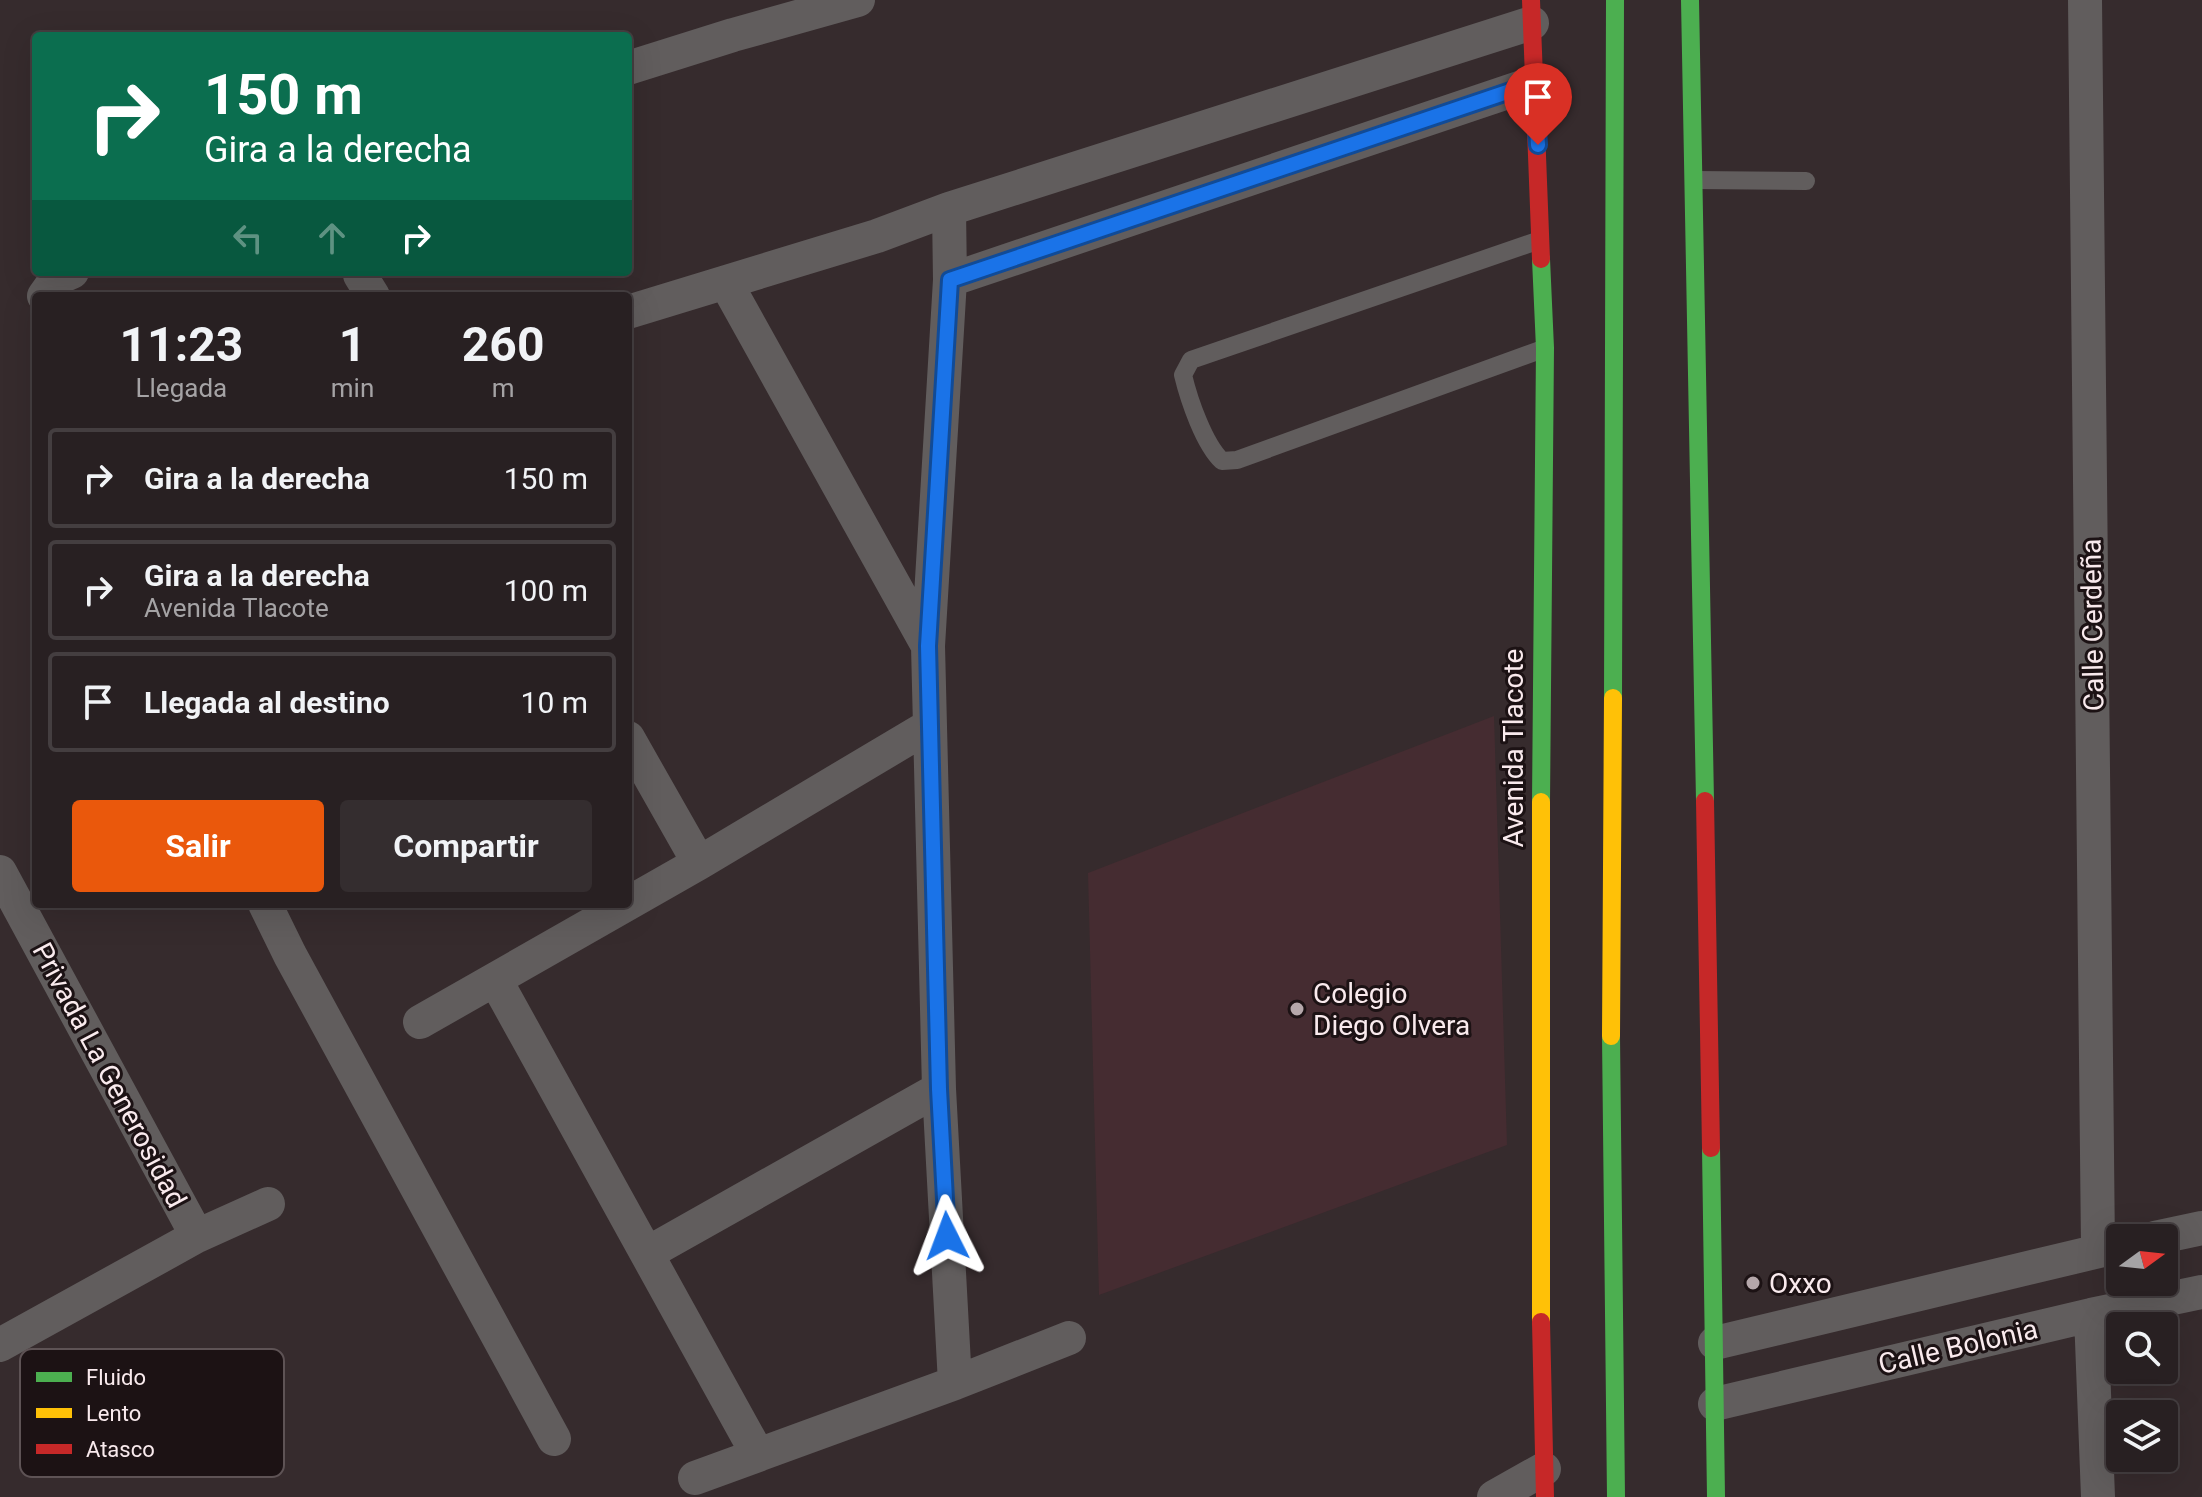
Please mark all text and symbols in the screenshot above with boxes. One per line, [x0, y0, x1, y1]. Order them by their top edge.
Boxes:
text: 150 m [204, 62, 363, 128]
pin [1504, 63, 1572, 145]
icon: right [72, 64, 176, 168]
icon: arrive [1516, 75, 1560, 119]
text: Gira a la derecha [204, 129, 472, 171]
icon: left [226, 216, 270, 260]
icon: ahead [310, 216, 354, 260]
icon: right [394, 216, 438, 260]
text: 11:23 [120, 316, 243, 373]
text: 1 [339, 316, 366, 373]
text: 260 [462, 316, 544, 373]
text: Llegada [136, 373, 227, 403]
text: min [331, 373, 374, 403]
text: m [492, 373, 515, 403]
icon: right [76, 456, 120, 500]
text: Gira a la derecha [144, 461, 370, 496]
text: 150 m [504, 461, 588, 496]
street label: Calle Cerdeña [2074, 538, 2111, 712]
text: Gira a la derecha [144, 558, 370, 593]
icon: right [76, 568, 120, 612]
text: 100 m [504, 573, 588, 608]
text: Avenida Tlacote [144, 593, 329, 623]
street label: Avenida Tlacote [1497, 649, 1530, 847]
icon: arrive [76, 680, 120, 724]
text: Llegada al destino [144, 685, 390, 720]
text: 10 m [521, 685, 588, 720]
button: Salir [72, 800, 324, 892]
button: Compartir [340, 800, 592, 892]
street label: Privada La Generosidad [26, 937, 193, 1213]
place label: Colegio Diego Olvera [1313, 977, 1470, 1042]
marker: Colegio Diego Olvera [1288, 1000, 1306, 1018]
position arrow [905, 1194, 989, 1278]
north arrow [2106, 1224, 2178, 1296]
map controls [2106, 1224, 2178, 1472]
place label: Oxxo [1769, 1267, 1832, 1300]
marker: Oxxo [1744, 1274, 1762, 1292]
street label: Calle Bolonia [1875, 1312, 2041, 1381]
button: search [2106, 1312, 2178, 1384]
legend [20, 1349, 284, 1477]
text: Fluido [86, 1365, 146, 1390]
button: layers [2106, 1400, 2178, 1472]
text: Lento [86, 1401, 141, 1426]
text: Atasco [86, 1437, 155, 1462]

